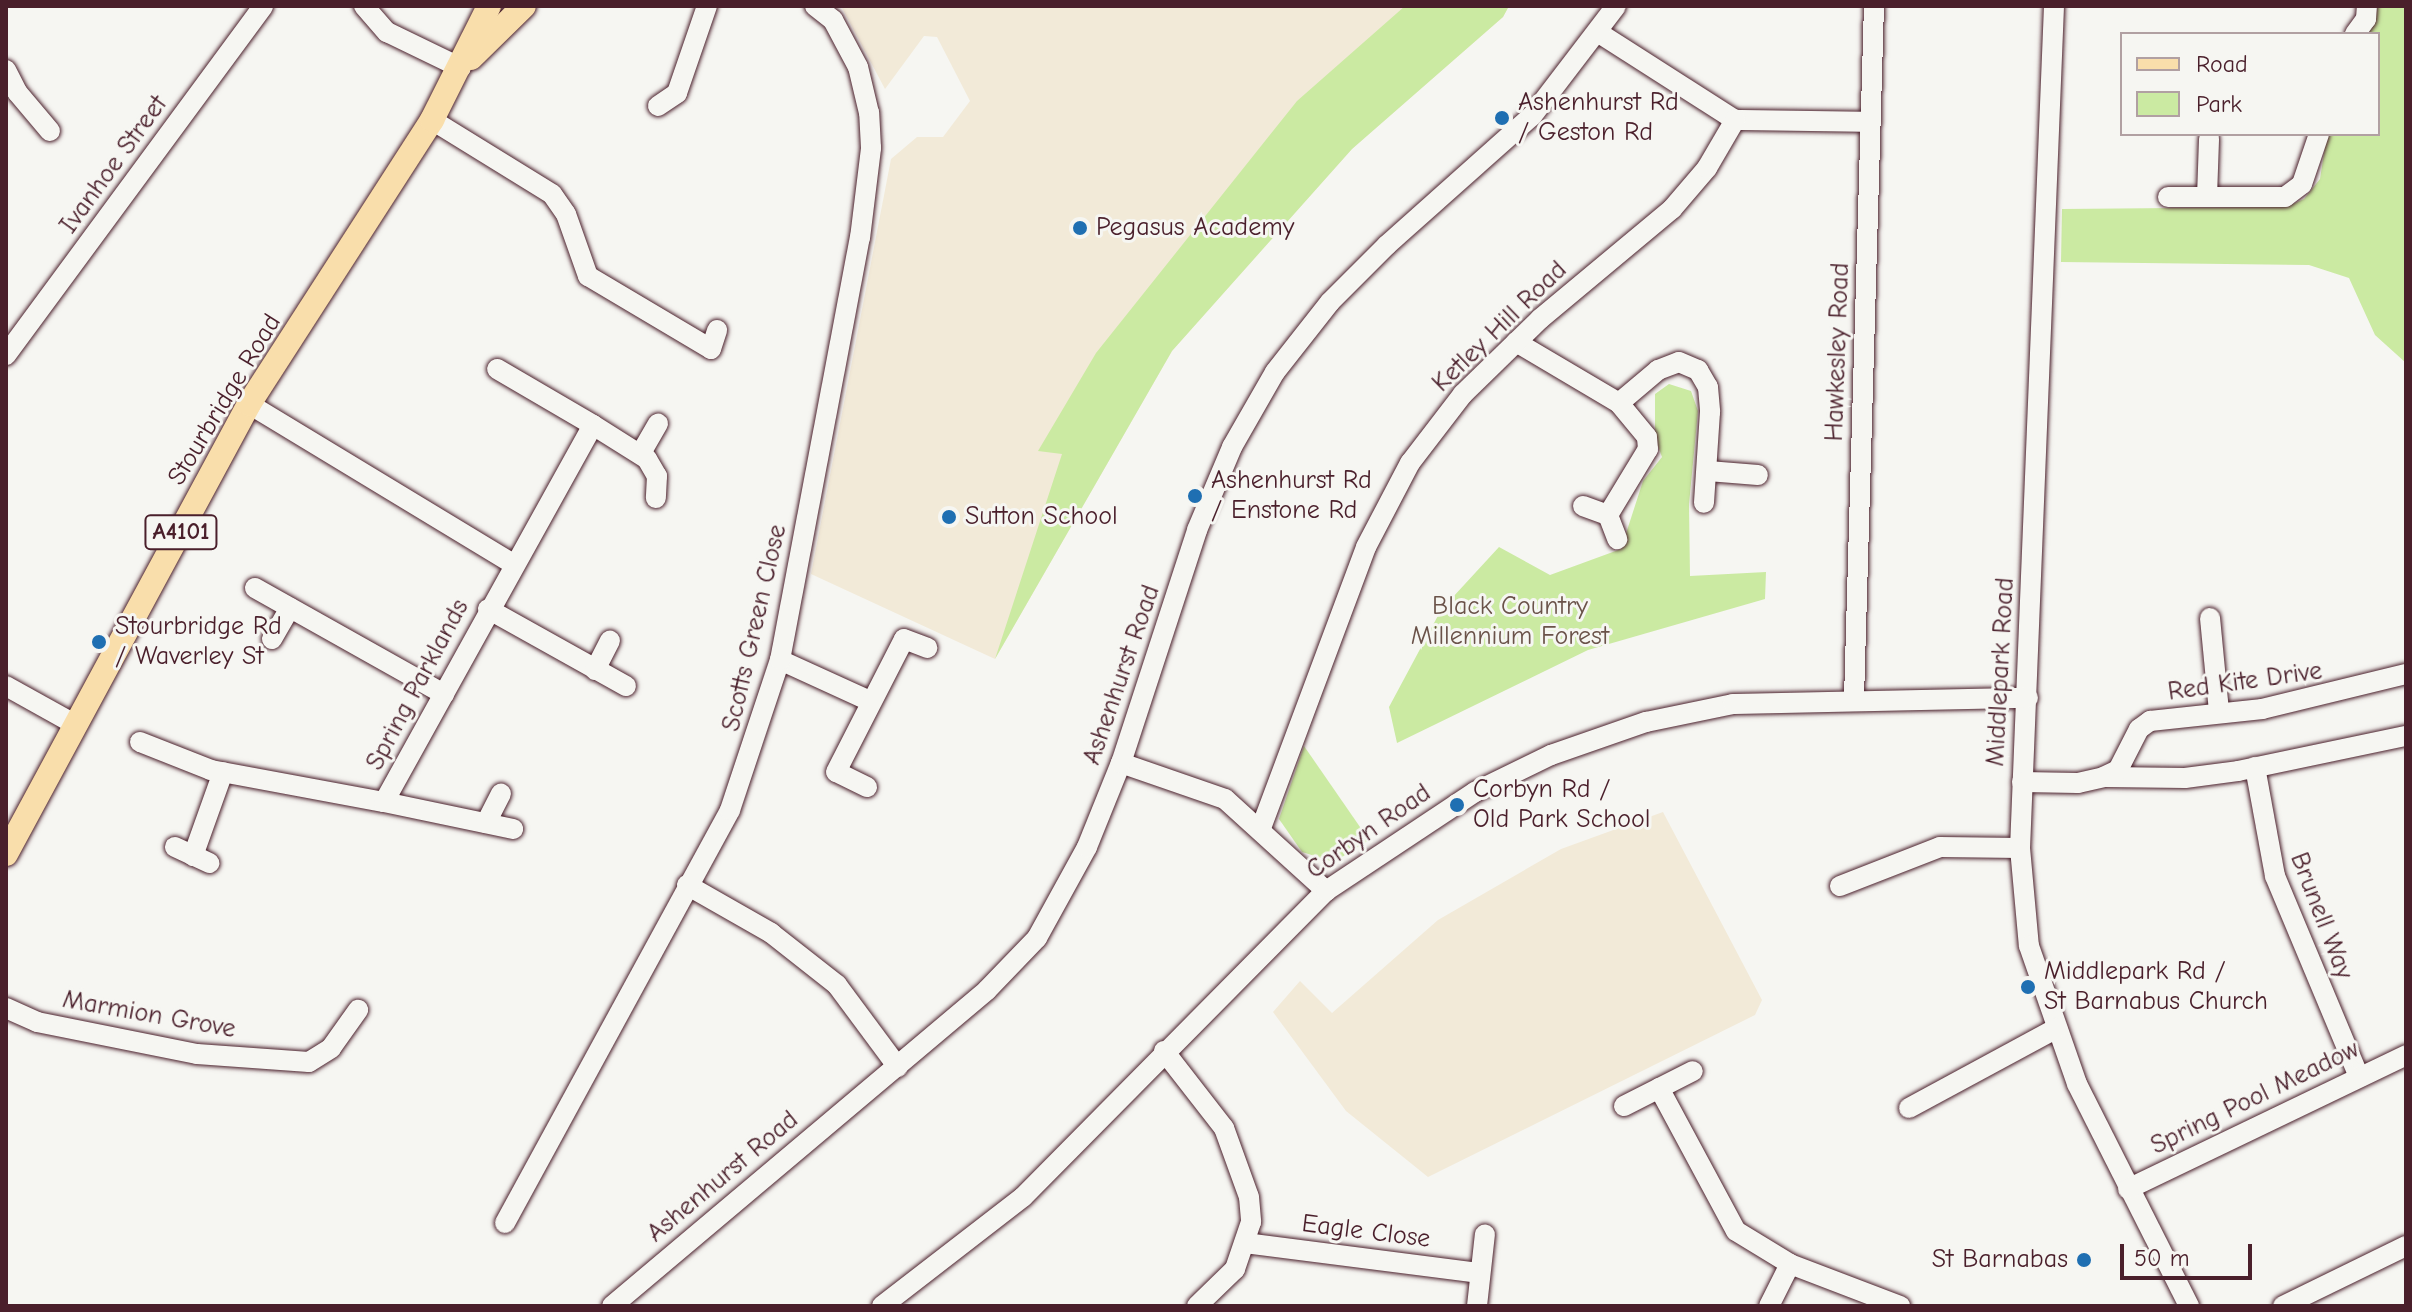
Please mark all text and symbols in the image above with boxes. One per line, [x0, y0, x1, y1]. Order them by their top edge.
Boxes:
legend [2120, 32, 2380, 136]
text: Road [2196, 50, 2248, 78]
place label: Ashenhurst Rd / Geston Rd [1518, 87, 1679, 148]
street label: Ivanhoe Street [54, 90, 174, 240]
text: Park [2196, 90, 2242, 118]
marker: Ashenhurst Rd / Geston Rd [1493, 109, 1511, 127]
place label: Pegasus Academy [1096, 212, 1294, 244]
marker: Pegasus Academy [1071, 219, 1089, 237]
street label: Ketley Hill Road [1426, 255, 1574, 399]
street label: Hawkesley Road [1819, 262, 1857, 442]
street label: Stourbridge Road [162, 309, 288, 491]
place label: Ashenhurst Rd / Enstone Rd [1211, 465, 1372, 526]
marker: Ashenhurst Rd / Enstone Rd [1186, 487, 1204, 505]
place label: Sutton School [965, 501, 1118, 533]
marker: Sutton School [940, 508, 958, 526]
road number: A4101 [143, 512, 219, 552]
street label: Scotts Green Close [716, 522, 794, 734]
street label: Middlepark Road [1980, 577, 2022, 767]
street label: Ashenhurst Road [1077, 581, 1167, 769]
park label: Black Country Millennium Forest [1411, 591, 1609, 652]
street label: Spring Parklands [360, 594, 476, 776]
place label: Stourbridge Rd / Waverley St [115, 611, 282, 672]
marker: Stourbridge Rd / Waverley St [90, 633, 108, 651]
street label: Red Kite Drive [2166, 656, 2324, 708]
place label: Corbyn Rd / Old Park School [1473, 774, 1650, 836]
street label: Corbyn Road [1301, 778, 1437, 886]
marker: Corbyn Rd / Old Park School [1448, 796, 1466, 814]
street label: Brunell Way [2283, 848, 2359, 984]
place label: Middlepark Rd / St Barnabus Church [2044, 956, 2268, 1018]
marker: Middlepark Rd / St Barnabus Church [2019, 978, 2037, 996]
street label: Marmion Grove [60, 984, 238, 1046]
street label: Spring Pool Meadow [2146, 1034, 2364, 1162]
street label: Ashenhurst Road [641, 1105, 805, 1249]
street label: Eagle Close [1300, 1209, 1432, 1255]
scale bar [2124, 1228, 2256, 1278]
place label: St Barnabas [1932, 1244, 2068, 1276]
text: 50 m [2134, 1244, 2190, 1272]
marker: St Barnabas [2075, 1251, 2093, 1269]

